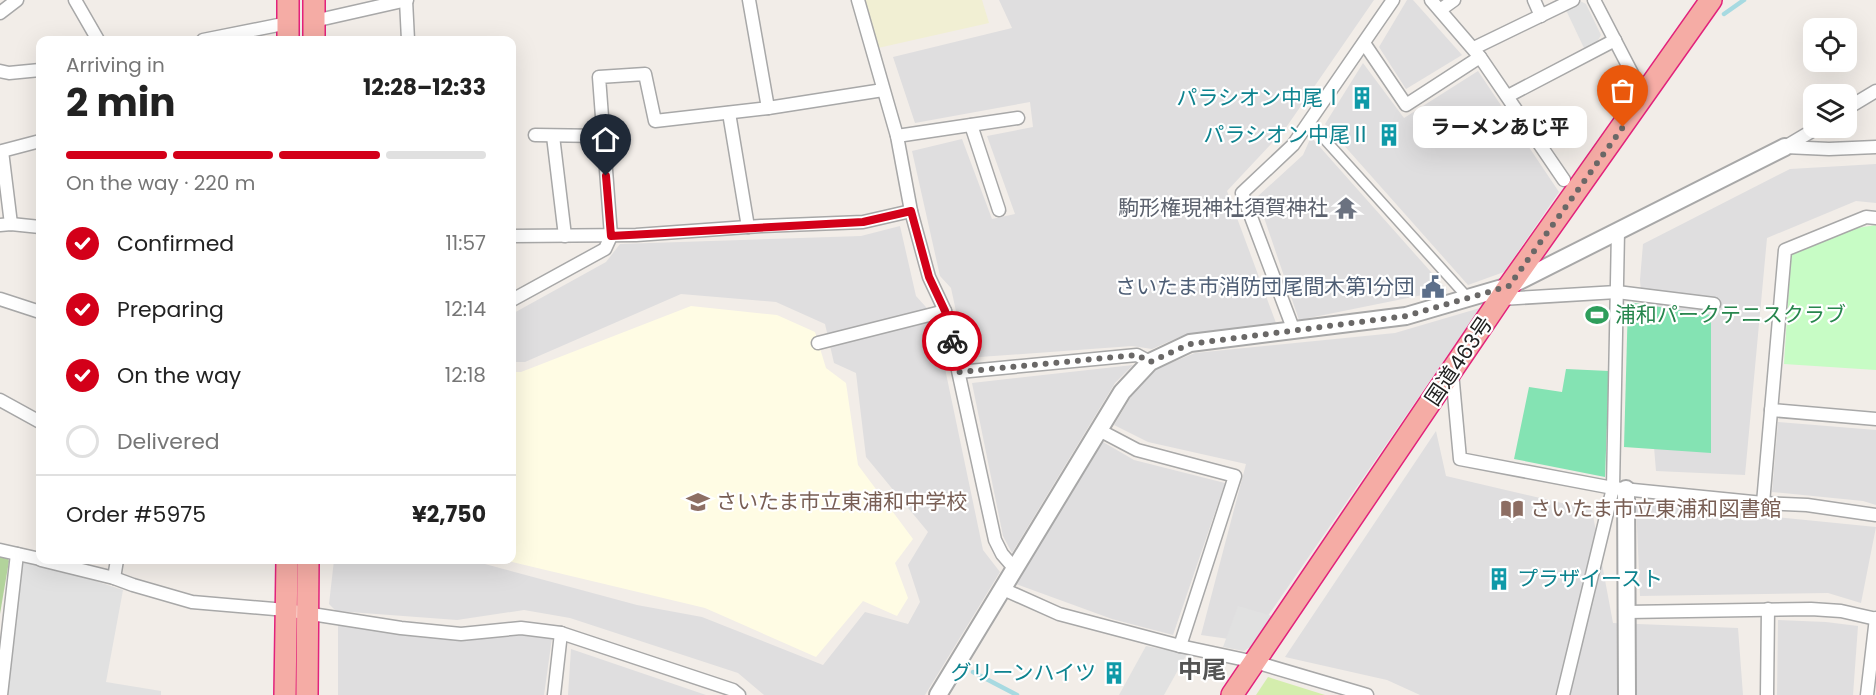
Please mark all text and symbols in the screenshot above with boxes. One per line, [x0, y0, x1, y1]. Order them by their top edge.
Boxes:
map controls [1803, 18, 1857, 138]
button: locate [1803, 18, 1857, 72]
text: Arriving in [66, 51, 165, 79]
pin [1597, 65, 1648, 127]
text: 12:28–12:33 [363, 72, 486, 103]
icon: bag [1606, 74, 1639, 107]
text: 2 min [66, 75, 176, 130]
place label: パラシオン中尾Ⅰ [1176, 83, 1344, 112]
button: layers [1803, 84, 1857, 138]
building icon: パラシオン中尾Ⅰ [1349, 85, 1375, 111]
callout: ラーメンあじ平 [1413, 106, 1587, 148]
text: ラーメンあじ平 [1430, 113, 1570, 141]
pin [580, 114, 631, 176]
place label: パラシオン中尾Ⅱ [1203, 120, 1371, 149]
building icon: パラシオン中尾Ⅱ [1376, 122, 1402, 148]
icon: home [589, 123, 622, 156]
text: On the way · 220 m [66, 169, 255, 197]
place label: 駒形権現神社須賀神社 [1118, 193, 1328, 222]
temple icon: 駒形権現神社須賀神社 [1333, 195, 1359, 221]
icon: check [66, 227, 99, 260]
text: Confirmed [117, 228, 234, 259]
text: 11:57 [445, 229, 486, 257]
place label: さいたま市消防団尾間木第1分団 [1115, 272, 1415, 301]
public building icon: さいたま市消防団尾間木第1分団 [1420, 274, 1446, 300]
icon: check [66, 293, 99, 326]
text: Preparing [117, 294, 224, 325]
text: 12:14 [445, 295, 486, 323]
place label: 浦和パークテニスクラブ [1615, 300, 1846, 329]
sports icon: 浦和パークテニスクラブ [1584, 302, 1610, 328]
street label: 国道463号 [1418, 310, 1499, 411]
courier [922, 311, 982, 371]
icon: bike [936, 325, 969, 358]
icon: check [66, 359, 99, 392]
text: On the way [117, 360, 241, 391]
text: 12:18 [445, 361, 486, 389]
text: Delivered [117, 426, 220, 457]
place label: さいたま市立東浦和中学校 [716, 487, 967, 516]
school or university icon: さいたま市立東浦和中学校 [685, 489, 711, 515]
place label: さいたま市立東浦和図書館 [1530, 494, 1781, 523]
library icon: さいたま市立東浦和図書館 [1499, 496, 1525, 522]
text: Order #5975 [66, 499, 206, 530]
text: ¥2,750 [412, 499, 486, 530]
place label: プラザイースト [1517, 564, 1663, 593]
building icon: プラザイースト [1486, 566, 1512, 592]
district label: 中尾 [1178, 653, 1226, 686]
place label: グリーンハイツ [950, 658, 1096, 687]
building icon: グリーンハイツ [1101, 660, 1127, 686]

